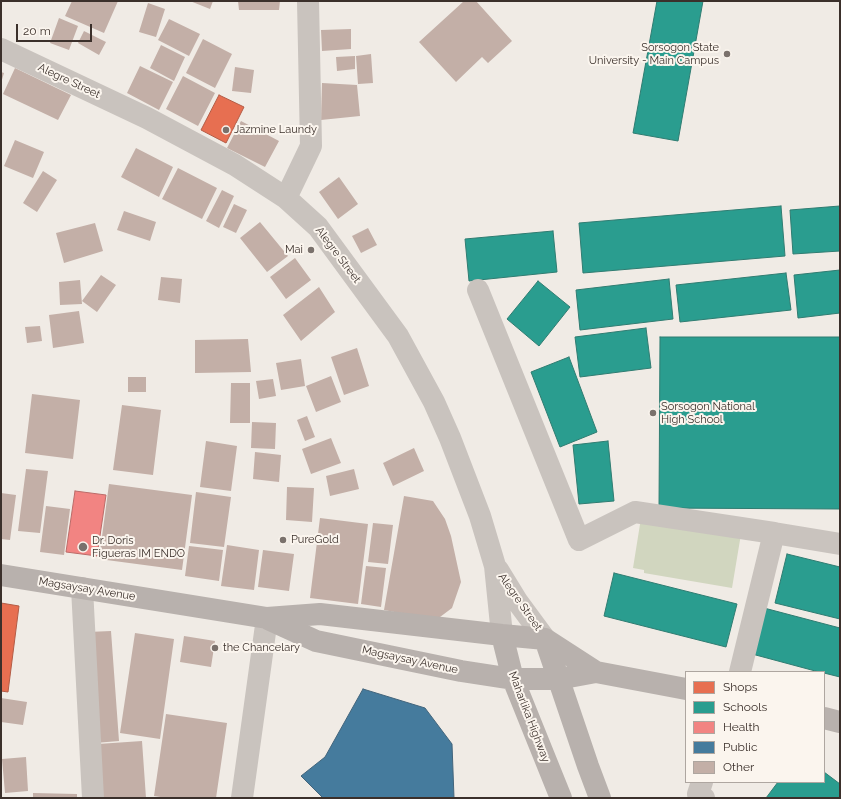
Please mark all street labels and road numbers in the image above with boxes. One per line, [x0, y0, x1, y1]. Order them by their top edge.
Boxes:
street label: Alegre Street [36, 61, 102, 101]
street label: Alegre Street [313, 224, 363, 286]
street label: Alegre Street [495, 571, 545, 633]
street label: Magsaysay Avenue [38, 575, 136, 603]
street label: Magsaysay Avenue [361, 643, 459, 677]
street label: Maharlika Highway [506, 670, 552, 764]

